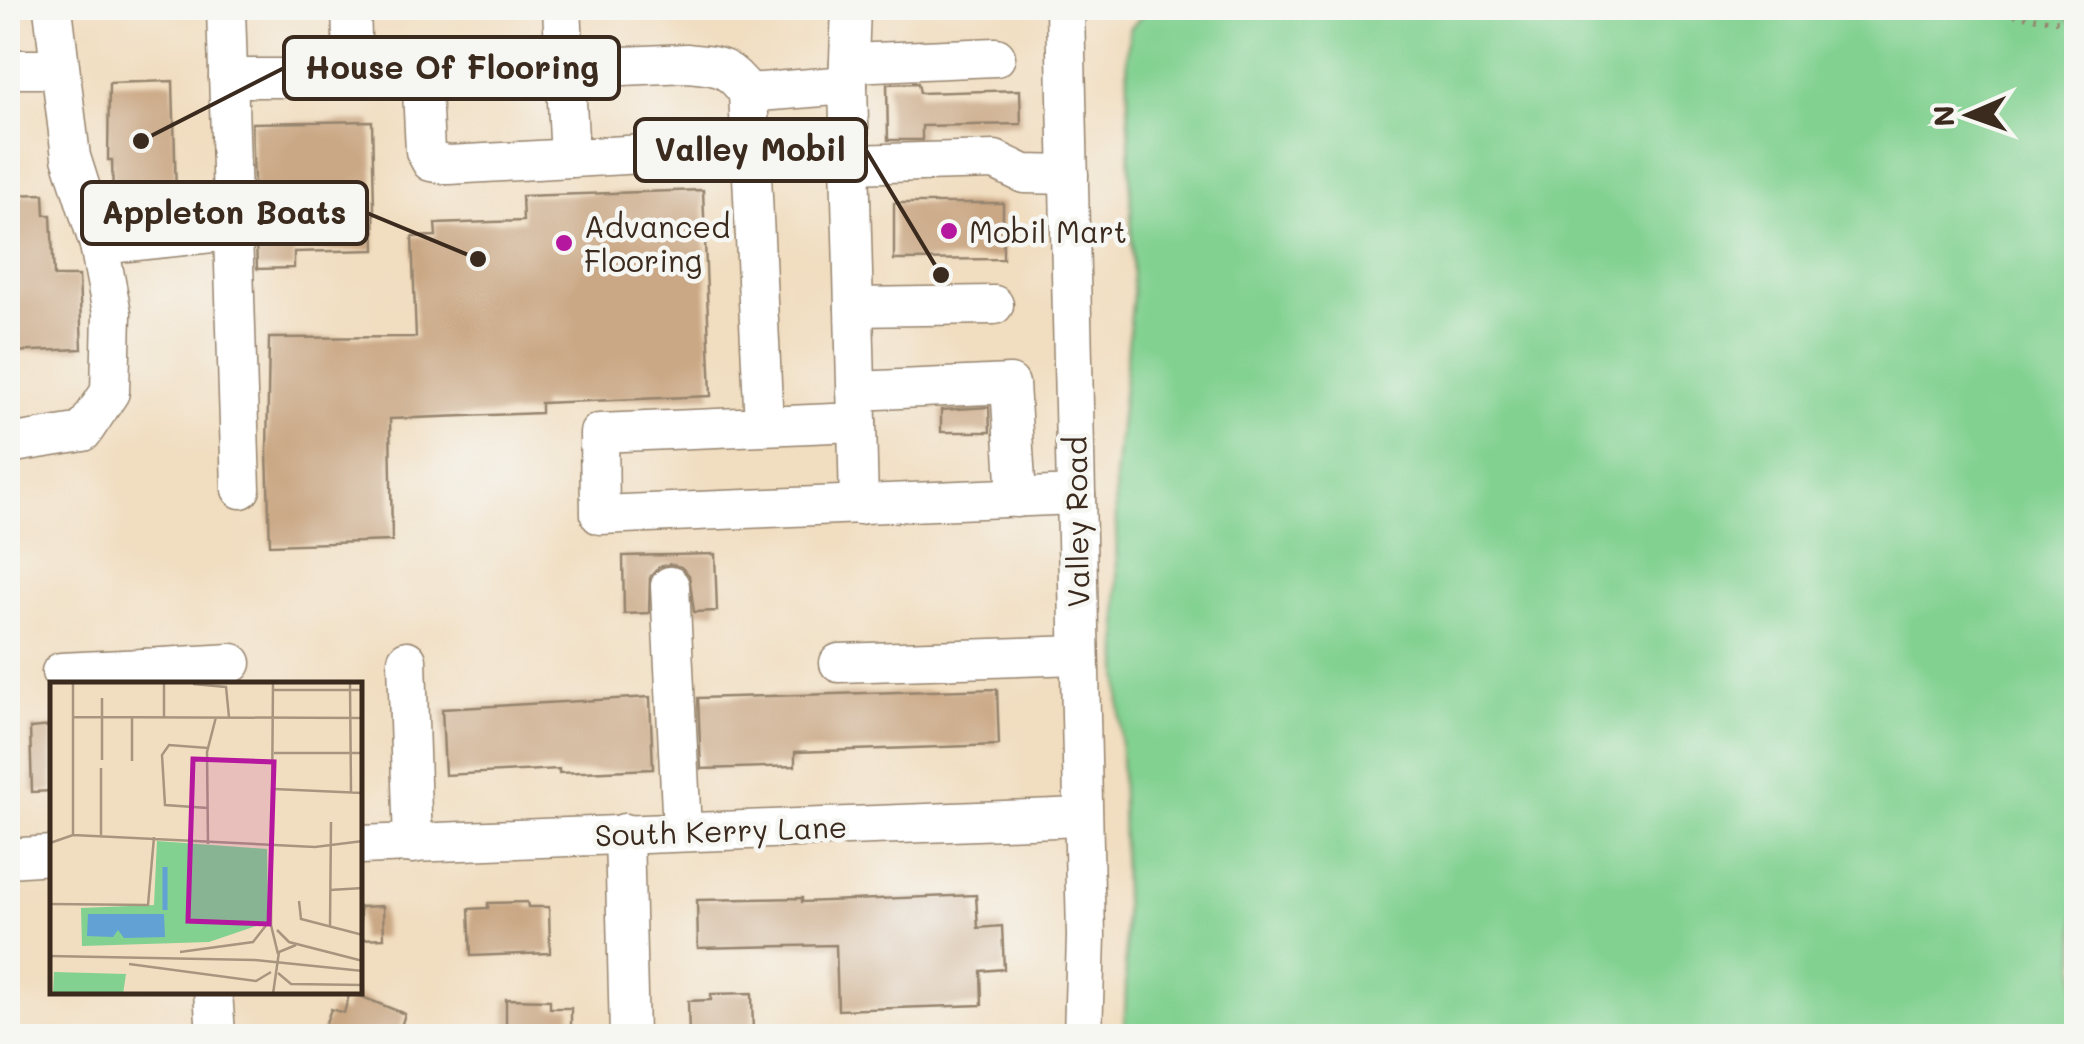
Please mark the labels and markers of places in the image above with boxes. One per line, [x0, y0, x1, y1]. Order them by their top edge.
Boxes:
callout: House Of Flooring [284, 37, 619, 99]
callout: Valley Mobil [635, 119, 866, 181]
callout: Appleton Boats [82, 182, 367, 244]
place label: Advanced Flooring [584, 206, 730, 280]
place label: Mobil Mart [969, 211, 1127, 251]
marker: Mobil Mart [938, 220, 960, 242]
marker: Advanced Flooring [553, 232, 575, 254]

